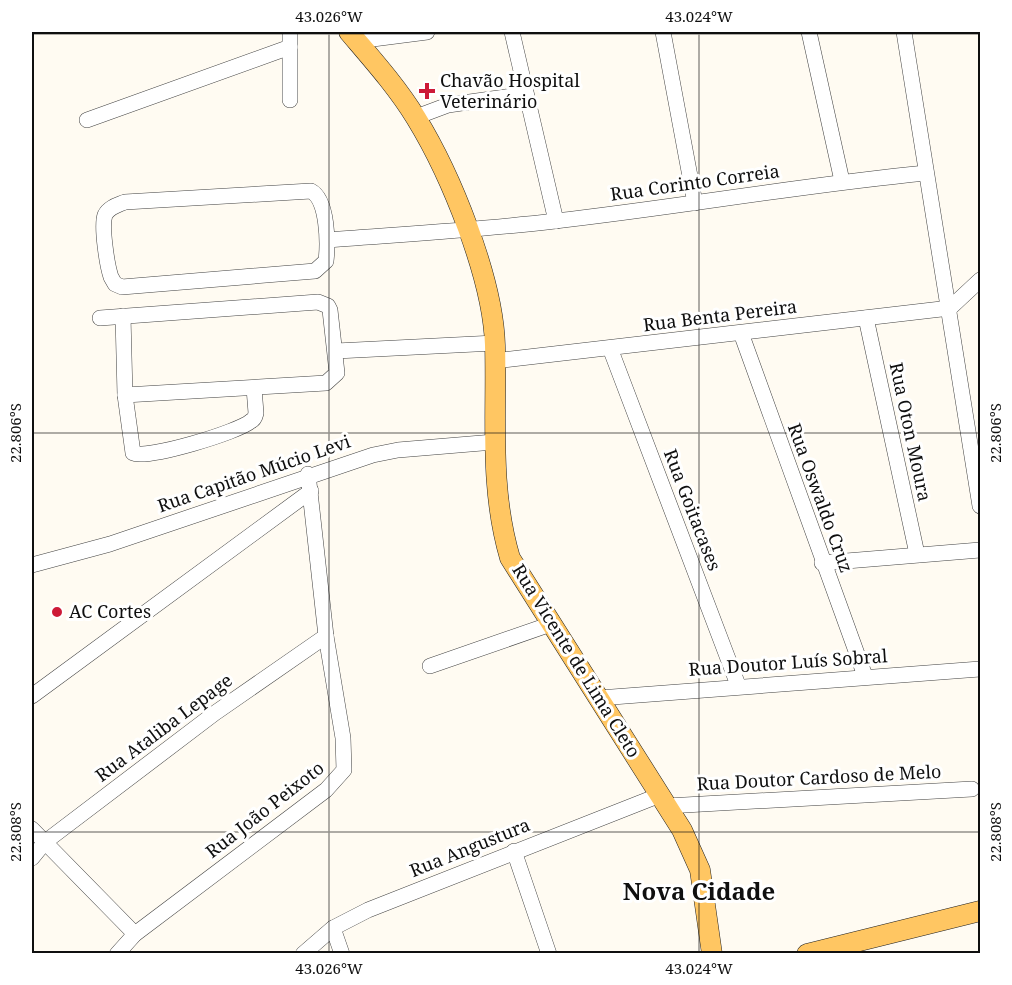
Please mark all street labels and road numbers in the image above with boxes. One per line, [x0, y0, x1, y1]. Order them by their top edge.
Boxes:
street label: Rua Corinto Correia [609, 158, 781, 206]
street label: Rua Benta Pereira [642, 294, 798, 336]
street label: Rua Oton Moura [885, 360, 937, 503]
street label: Rua Oswaldo Cruz [783, 420, 859, 576]
street label: Rua Capitão Múcio Levi [154, 429, 354, 517]
street label: Rua Goitacases [659, 445, 727, 574]
street label: Rua Vicente de Lima Cleto [507, 559, 646, 762]
street label: Rua Doutor Luís Sobral [688, 643, 888, 681]
street label: Rua Ataliba Lepage [90, 668, 237, 787]
street label: Rua João Peixoto [200, 755, 328, 863]
street label: Rua Doutor Cardoso de Melo [696, 759, 942, 795]
street label: Rua Angustura [406, 812, 533, 882]

